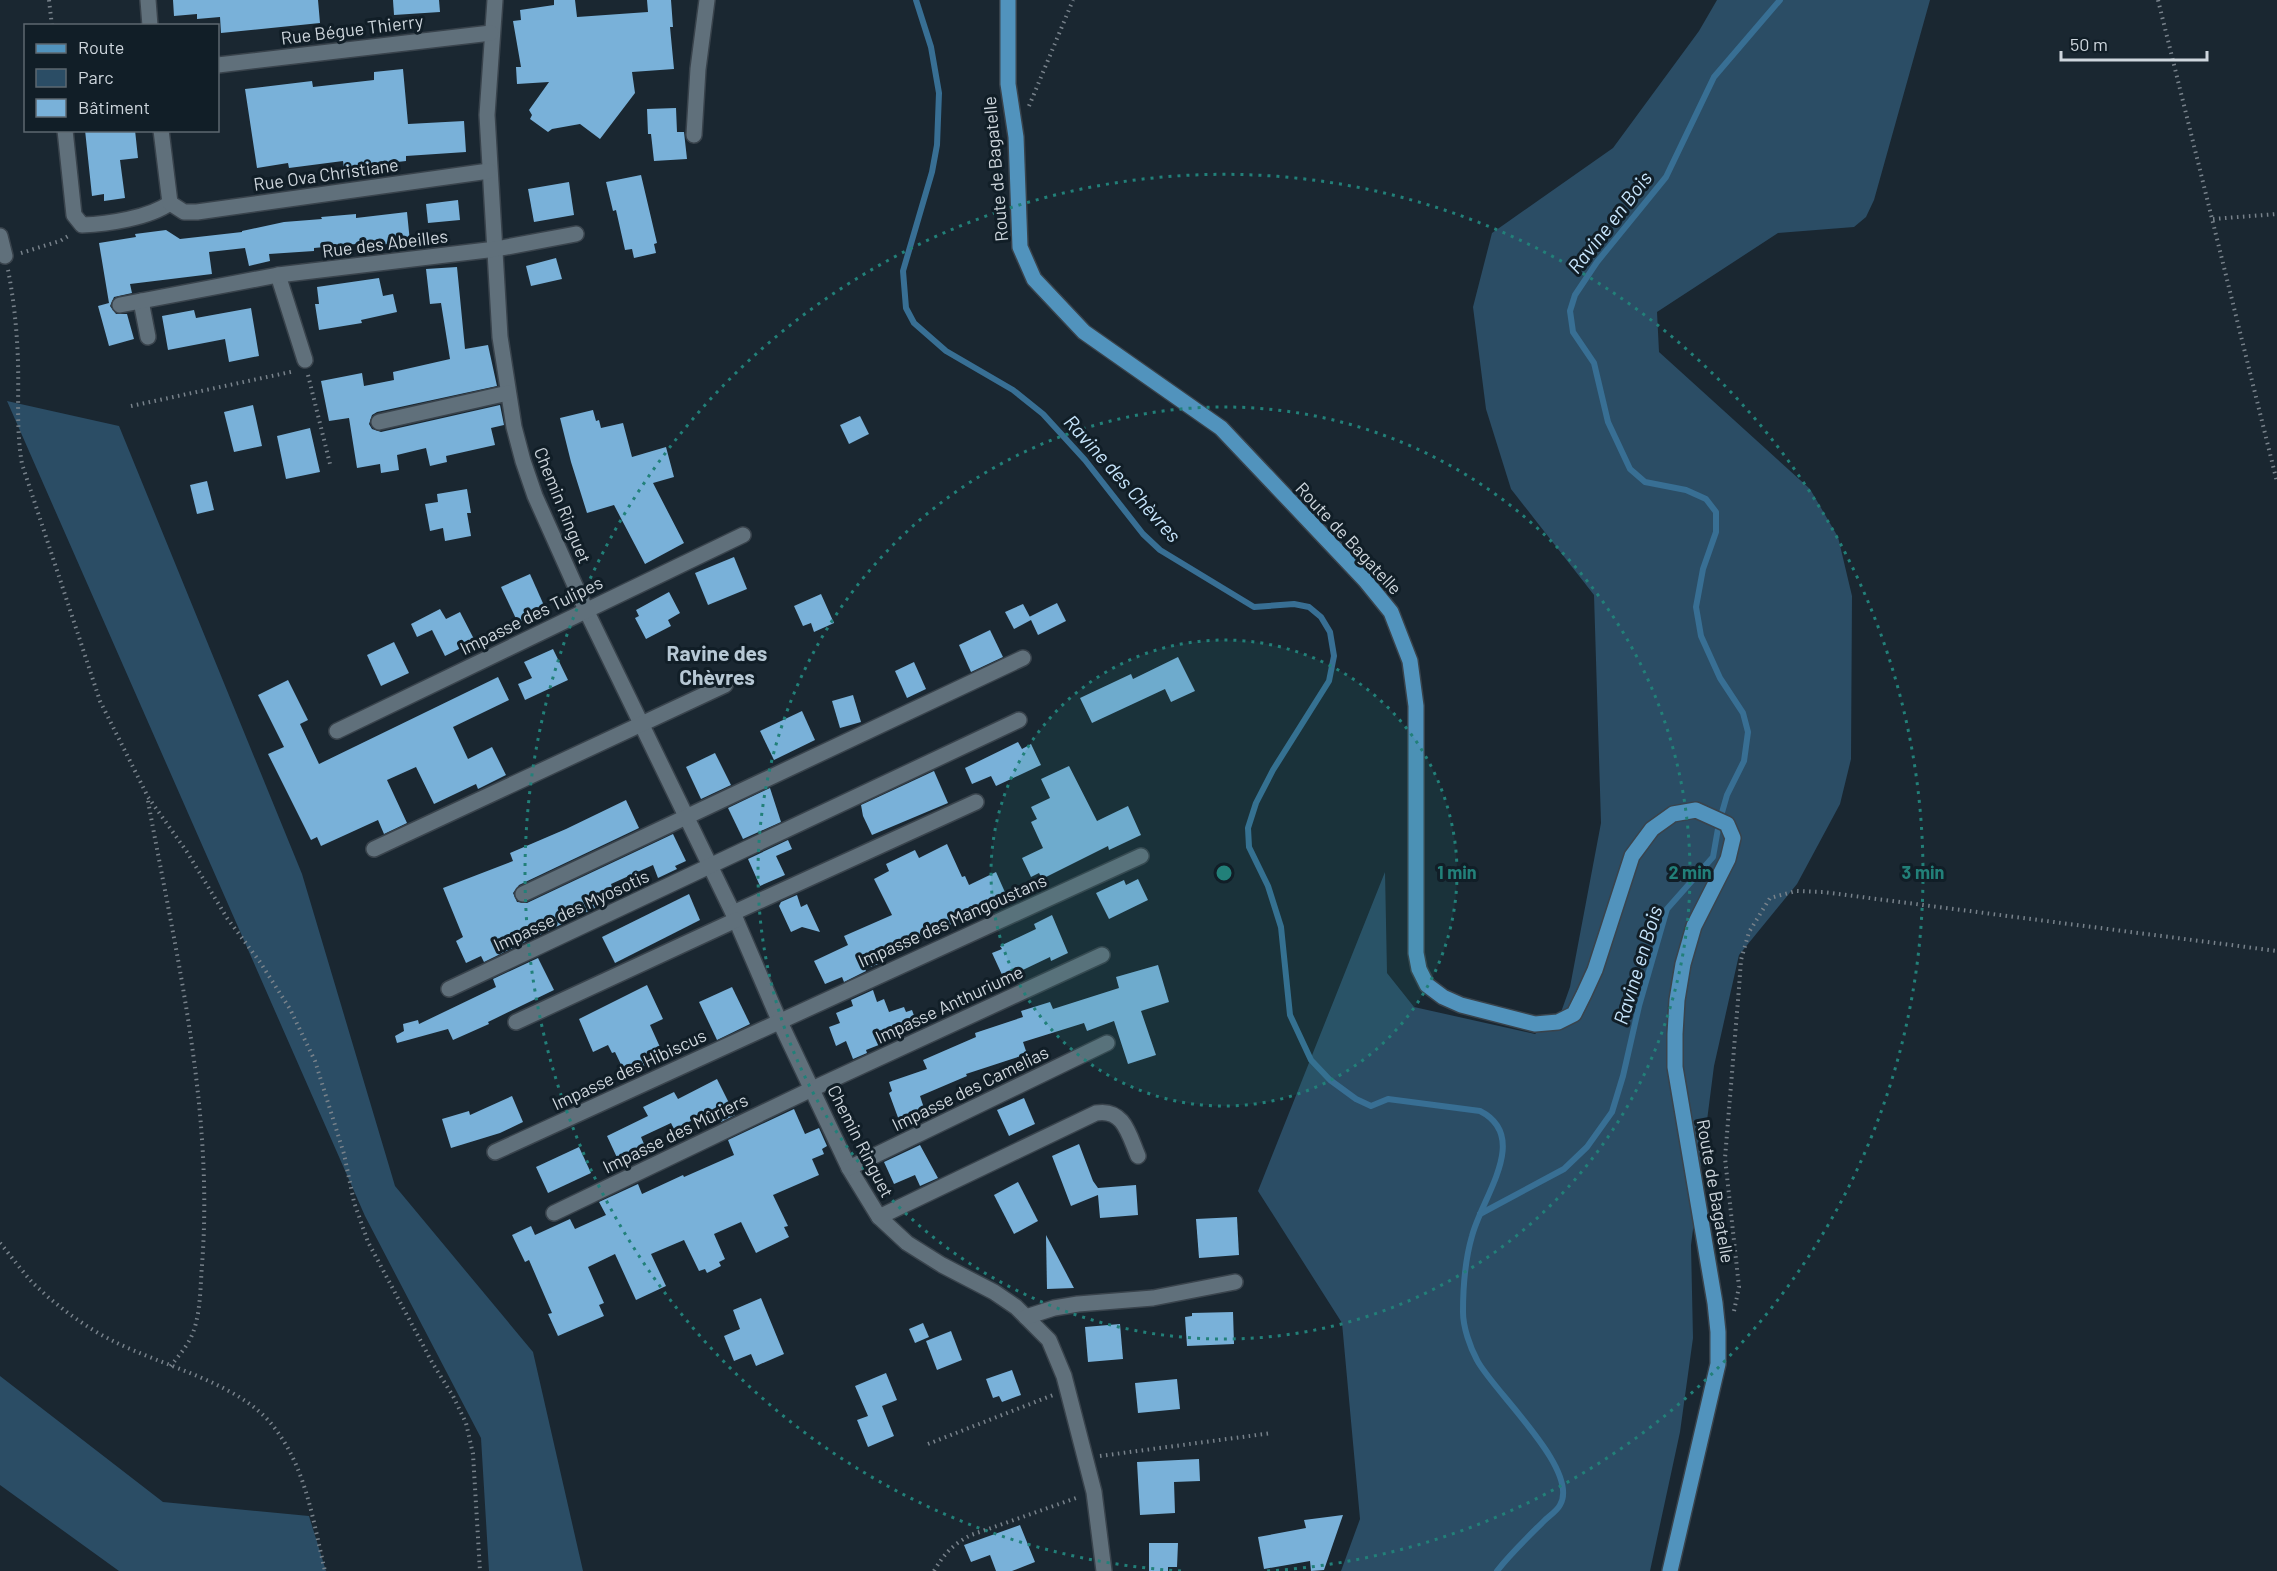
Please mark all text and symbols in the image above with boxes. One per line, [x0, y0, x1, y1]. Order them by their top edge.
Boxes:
street label: Rue Bégue Thierry [280, 9, 424, 49]
legend [24, 24, 219, 132]
scale bar [2061, 24, 2206, 62]
text: 50 m [2070, 33, 2108, 55]
text: Route [78, 36, 124, 58]
text: Parc [78, 66, 114, 88]
street label: Route de Bagatelle [978, 95, 1012, 243]
text: Bâtiment [78, 96, 150, 118]
street label: Rue Ova Christiane [252, 153, 400, 195]
water label: Ravine en Bois [1562, 166, 1656, 278]
street label: Rue des Abeilles [321, 224, 449, 262]
water label: Ravine des Chèvres [1060, 409, 1186, 547]
street label: Chemin Ringuet [530, 444, 596, 566]
street label: Route de Bagatelle [1291, 477, 1407, 599]
street label: Impasse des Tulipes [456, 571, 606, 659]
district label: Ravine des Chèvres [667, 640, 767, 689]
text: 1 min [1437, 861, 1477, 883]
text: 2 min [1668, 861, 1712, 883]
text: 3 min [1902, 861, 1944, 883]
centre of rings [1214, 863, 1234, 883]
street label: Impasse des Myosotis [490, 864, 652, 956]
street label: Impasse des Mangoustans [854, 868, 1050, 972]
water label: Ravine en Bois [1608, 903, 1666, 1027]
street label: Impasse Anthuriume [872, 960, 1026, 1048]
street label: Impasse des Hibiscus [548, 1024, 710, 1114]
street label: Impasse des Camelias [888, 1041, 1052, 1135]
street label: Chemin Ringuet [823, 1081, 899, 1201]
street label: Impasse des Mûriers [599, 1088, 751, 1178]
street label: Route de Bagatelle [1693, 1117, 1739, 1265]

